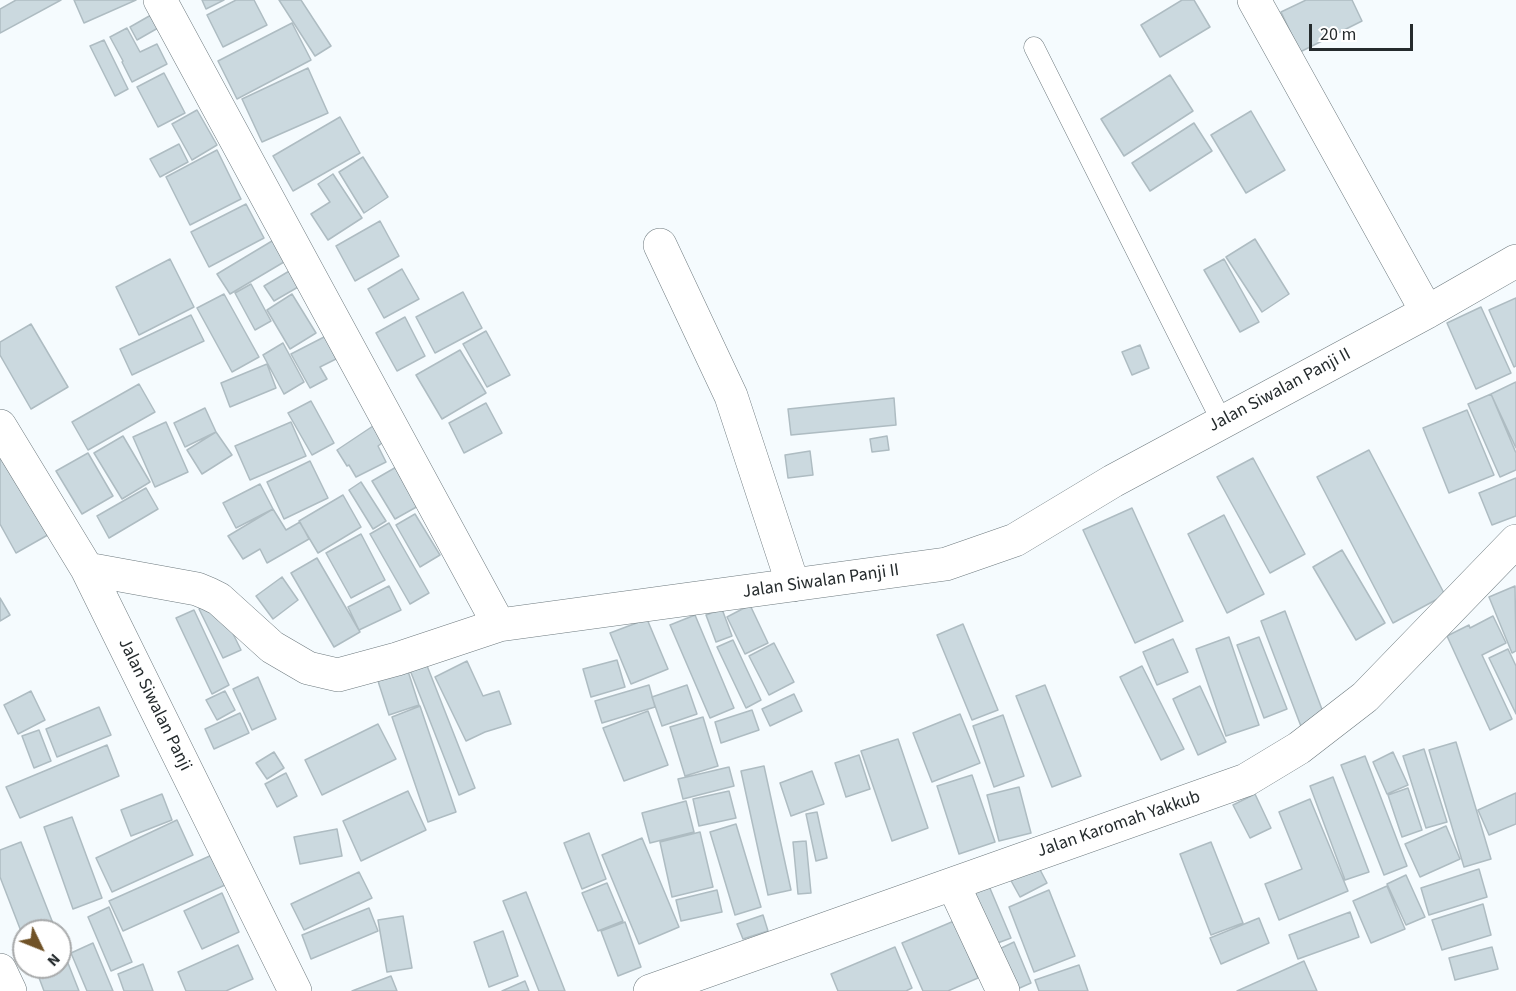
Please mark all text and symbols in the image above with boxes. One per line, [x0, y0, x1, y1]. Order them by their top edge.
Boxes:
scale bar [1312, 12, 1416, 50]
text: 20 m [1320, 22, 1356, 47]
street label: Jalan Siwalan Panji II [1205, 344, 1355, 438]
street label: Jalan Siwalan Panji II [741, 560, 901, 604]
street label: Jalan Siwalan Panji [113, 635, 195, 775]
street label: Jalan Karomah Yakkub [1035, 787, 1203, 863]
north arrow [12, 919, 72, 979]
text: N [42, 949, 65, 971]

